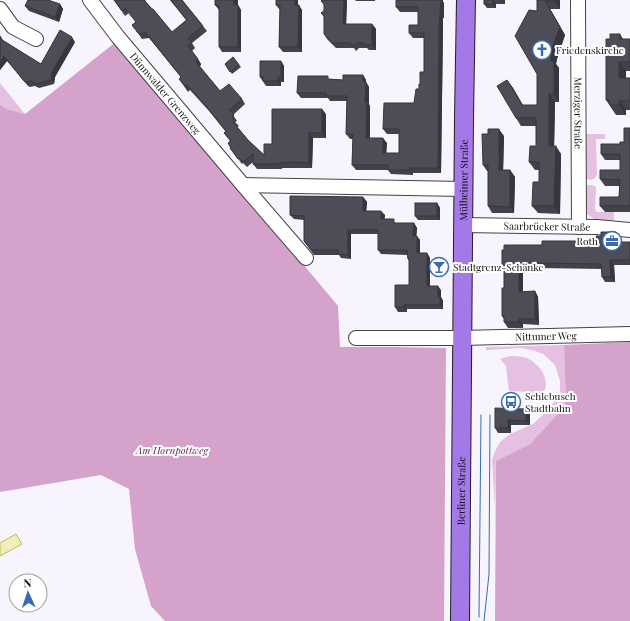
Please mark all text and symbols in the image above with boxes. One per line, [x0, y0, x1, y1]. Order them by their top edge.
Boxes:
church icon: Friedenskirche [531, 39, 553, 61]
place label: Friedenskirche [556, 43, 624, 57]
street label: Dünnwalder Grenzweg [127, 49, 205, 138]
street label: Merziger Straße [571, 77, 586, 149]
street label: Mülheimer Straße [456, 139, 471, 221]
street label: Saarbrücker Straße [504, 219, 590, 234]
office icon: Roth [601, 230, 623, 252]
place label: Roth [577, 234, 598, 248]
bar icon: Stadtgrenz-Schänke [428, 256, 450, 278]
place label: Stadtgrenz-Schänke [453, 260, 544, 274]
street label: Nittumer Weg [515, 328, 578, 344]
place label: Schlebusch Stadtbahn [525, 389, 576, 415]
bus stop icon: Schlebusch Stadtbahn [500, 391, 522, 413]
park label: Am Hornpottweg [135, 443, 209, 457]
street label: Berliner Straße [454, 457, 468, 525]
north arrow [8, 573, 48, 613]
text: N [23, 575, 32, 590]

